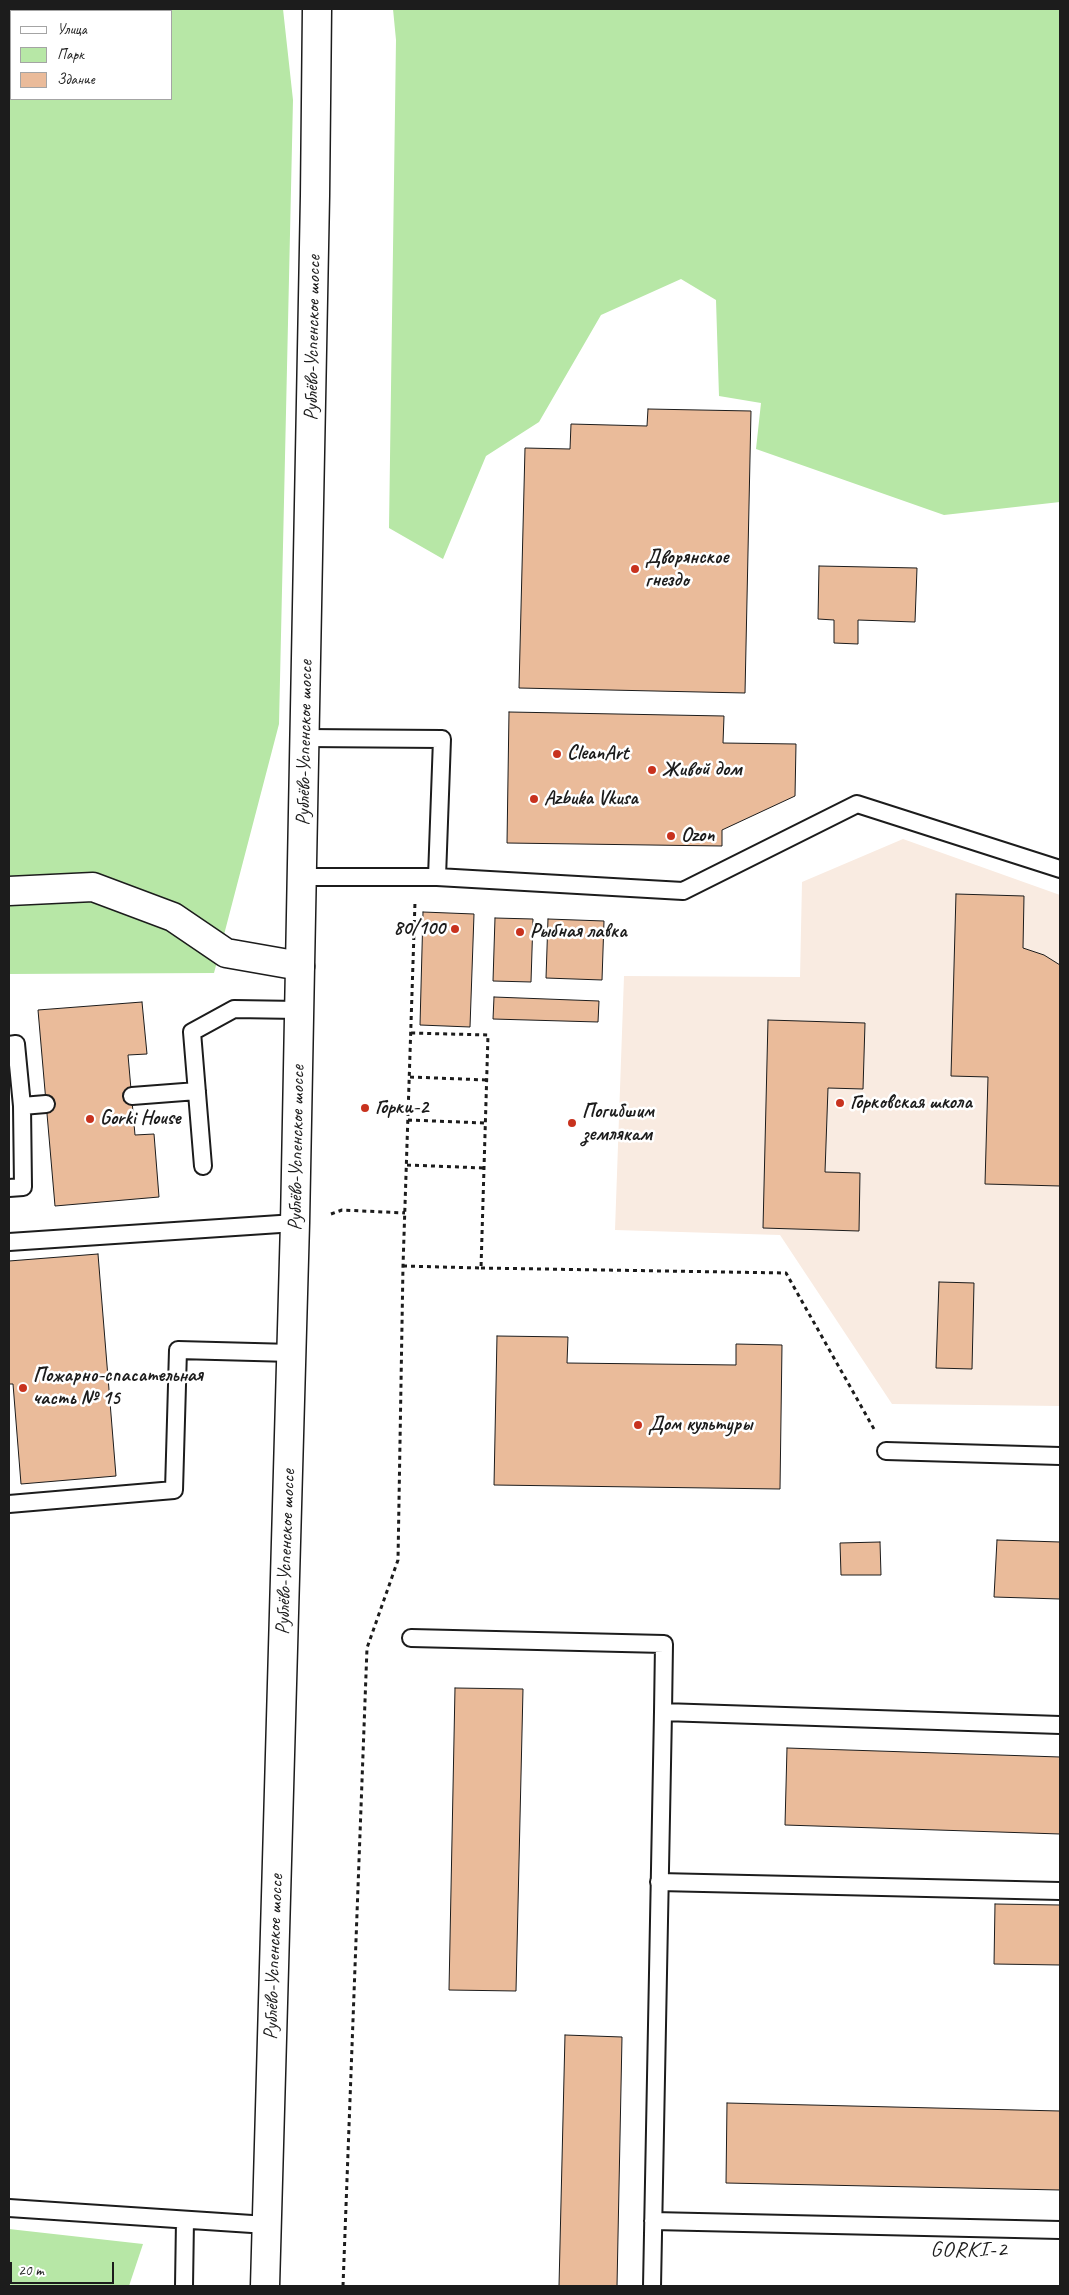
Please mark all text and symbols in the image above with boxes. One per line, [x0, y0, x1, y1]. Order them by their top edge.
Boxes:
legend [10, 10, 172, 100]
text: Улица [57, 20, 87, 39]
text: Парк [57, 45, 84, 64]
text: Здание [57, 70, 95, 89]
street label: Рублёво-Успенское шоссе [300, 255, 326, 421]
place label: Дворянское гнездо [645, 546, 728, 593]
marker: Дворянское гнездо [629, 563, 641, 575]
street label: Рублёво-Успенское шоссе [292, 660, 318, 826]
place label: CleanArt [567, 742, 628, 766]
marker: CleanArt [551, 748, 563, 760]
place label: Живой дом [662, 758, 742, 782]
marker: Живой дом [646, 764, 658, 776]
place label: Azbuka Vkusa [544, 787, 638, 811]
marker: Azbuka Vkusa [528, 793, 540, 805]
place label: Ozon [681, 824, 714, 848]
marker: Ozon [665, 830, 677, 842]
place label: 80/100 [393, 917, 445, 941]
place label: Рыбная лавка [530, 920, 627, 944]
marker: 80/100 [449, 923, 461, 935]
marker: Рыбная лавка [514, 926, 526, 938]
street label: Рублёво-Успенское шоссе [284, 1065, 310, 1231]
place label: Горковская школа [850, 1091, 972, 1115]
place label: Горки-2 [375, 1096, 428, 1120]
marker: Горковская школа [834, 1097, 846, 1109]
place label: Погибшим землякам [582, 1100, 654, 1147]
marker: Горки-2 [359, 1102, 371, 1114]
place label: Gorki House [100, 1107, 180, 1131]
marker: Gorki House [84, 1113, 96, 1125]
marker: Погибшим землякам [566, 1117, 578, 1129]
place label: Пожарно-спасательная часть № 15 [33, 1364, 203, 1411]
marker: Пожарно-спасательная часть № 15 [17, 1382, 29, 1394]
place label: Дом культуры [648, 1413, 752, 1437]
marker: Дом культуры [632, 1419, 644, 1431]
street label: Рублёво-Успенское шоссе [271, 1469, 301, 1635]
street label: Рублёво-Успенское шоссе [259, 1874, 289, 2040]
district label: GORKI-2 [930, 2237, 1008, 2263]
scale bar [12, 2252, 116, 2284]
text: 20 m [18, 2261, 44, 2280]

